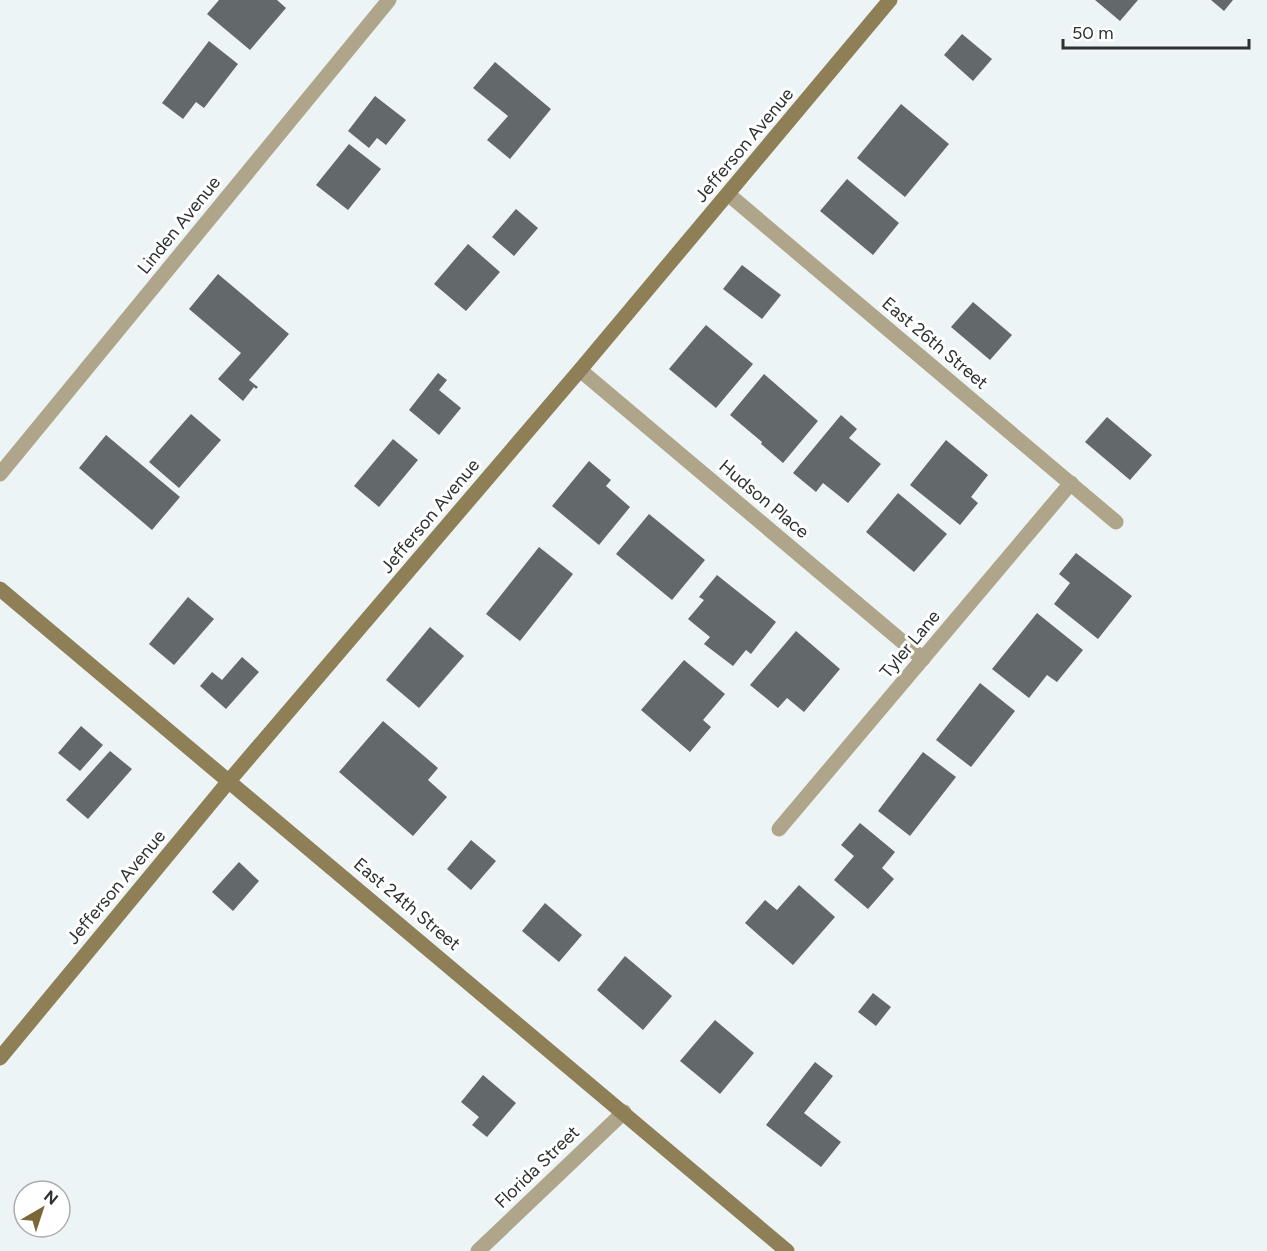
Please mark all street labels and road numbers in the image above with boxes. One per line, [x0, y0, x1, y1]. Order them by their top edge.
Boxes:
street label: Jefferson Avenue [690, 83, 798, 207]
street label: Linden Avenue [133, 172, 225, 278]
street label: East 26th Street [878, 292, 993, 394]
street label: Jefferson Avenue [376, 454, 484, 578]
street label: Hudson Place [715, 455, 814, 543]
street label: Tyler Lane [875, 605, 945, 682]
street label: Jefferson Avenue [62, 825, 170, 949]
street label: East 24th Street [349, 853, 465, 955]
street label: Florida Street [490, 1121, 584, 1213]

